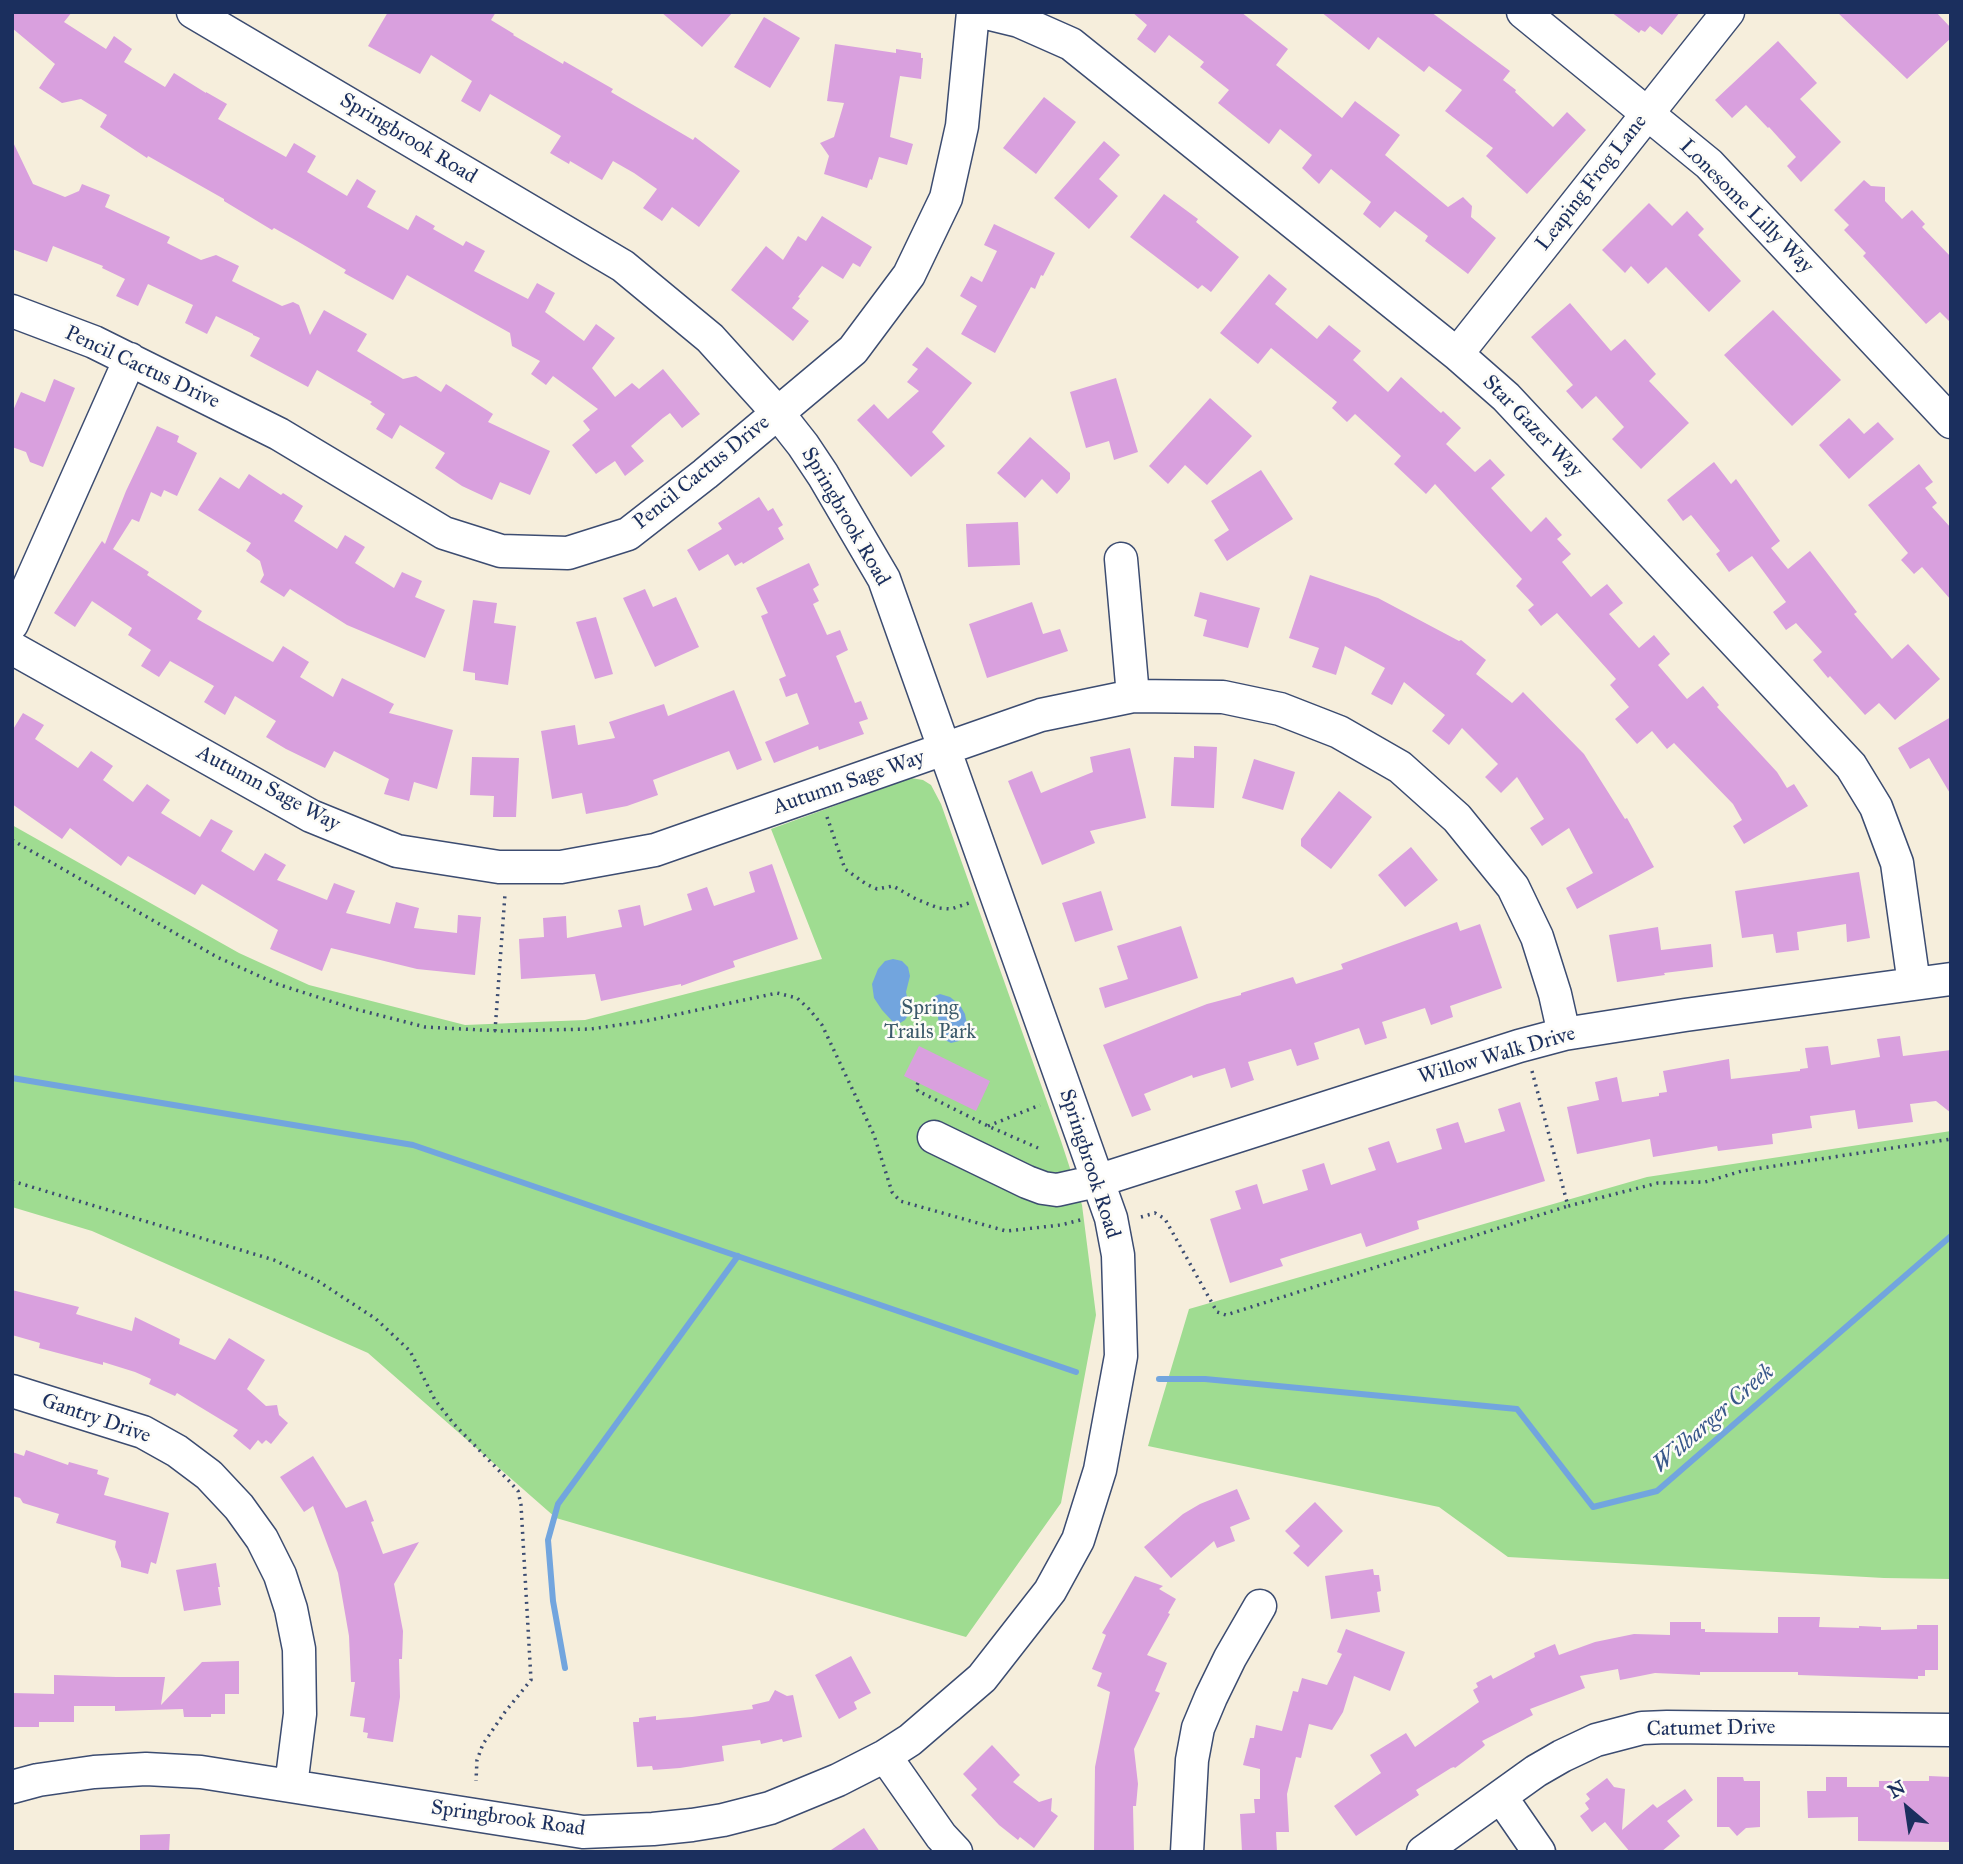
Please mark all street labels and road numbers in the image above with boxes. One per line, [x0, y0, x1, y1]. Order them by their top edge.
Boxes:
street label: Springbrook Road [335, 88, 481, 190]
street label: Leaping Frog Lane [1531, 110, 1653, 256]
street label: Lonesome Lilly Way [1674, 135, 1818, 279]
street label: Pencil Cactus Drive [61, 321, 223, 415]
street label: Star Gazer Way [1477, 370, 1587, 484]
street label: Pencil Cactus Drive [629, 410, 775, 536]
street label: Springbrook Road [795, 443, 895, 591]
street label: Autumn Sage Way [192, 741, 344, 837]
street label: Autumn Sage Way [770, 745, 928, 821]
street label: Willow Walk Drive [1416, 1022, 1578, 1090]
street label: Springbrook Road [1053, 1086, 1125, 1242]
street label: Gantry Drive [38, 1389, 154, 1449]
street label: Catumet Drive [1646, 1715, 1776, 1743]
street label: Springbrook Road [429, 1796, 587, 1842]

